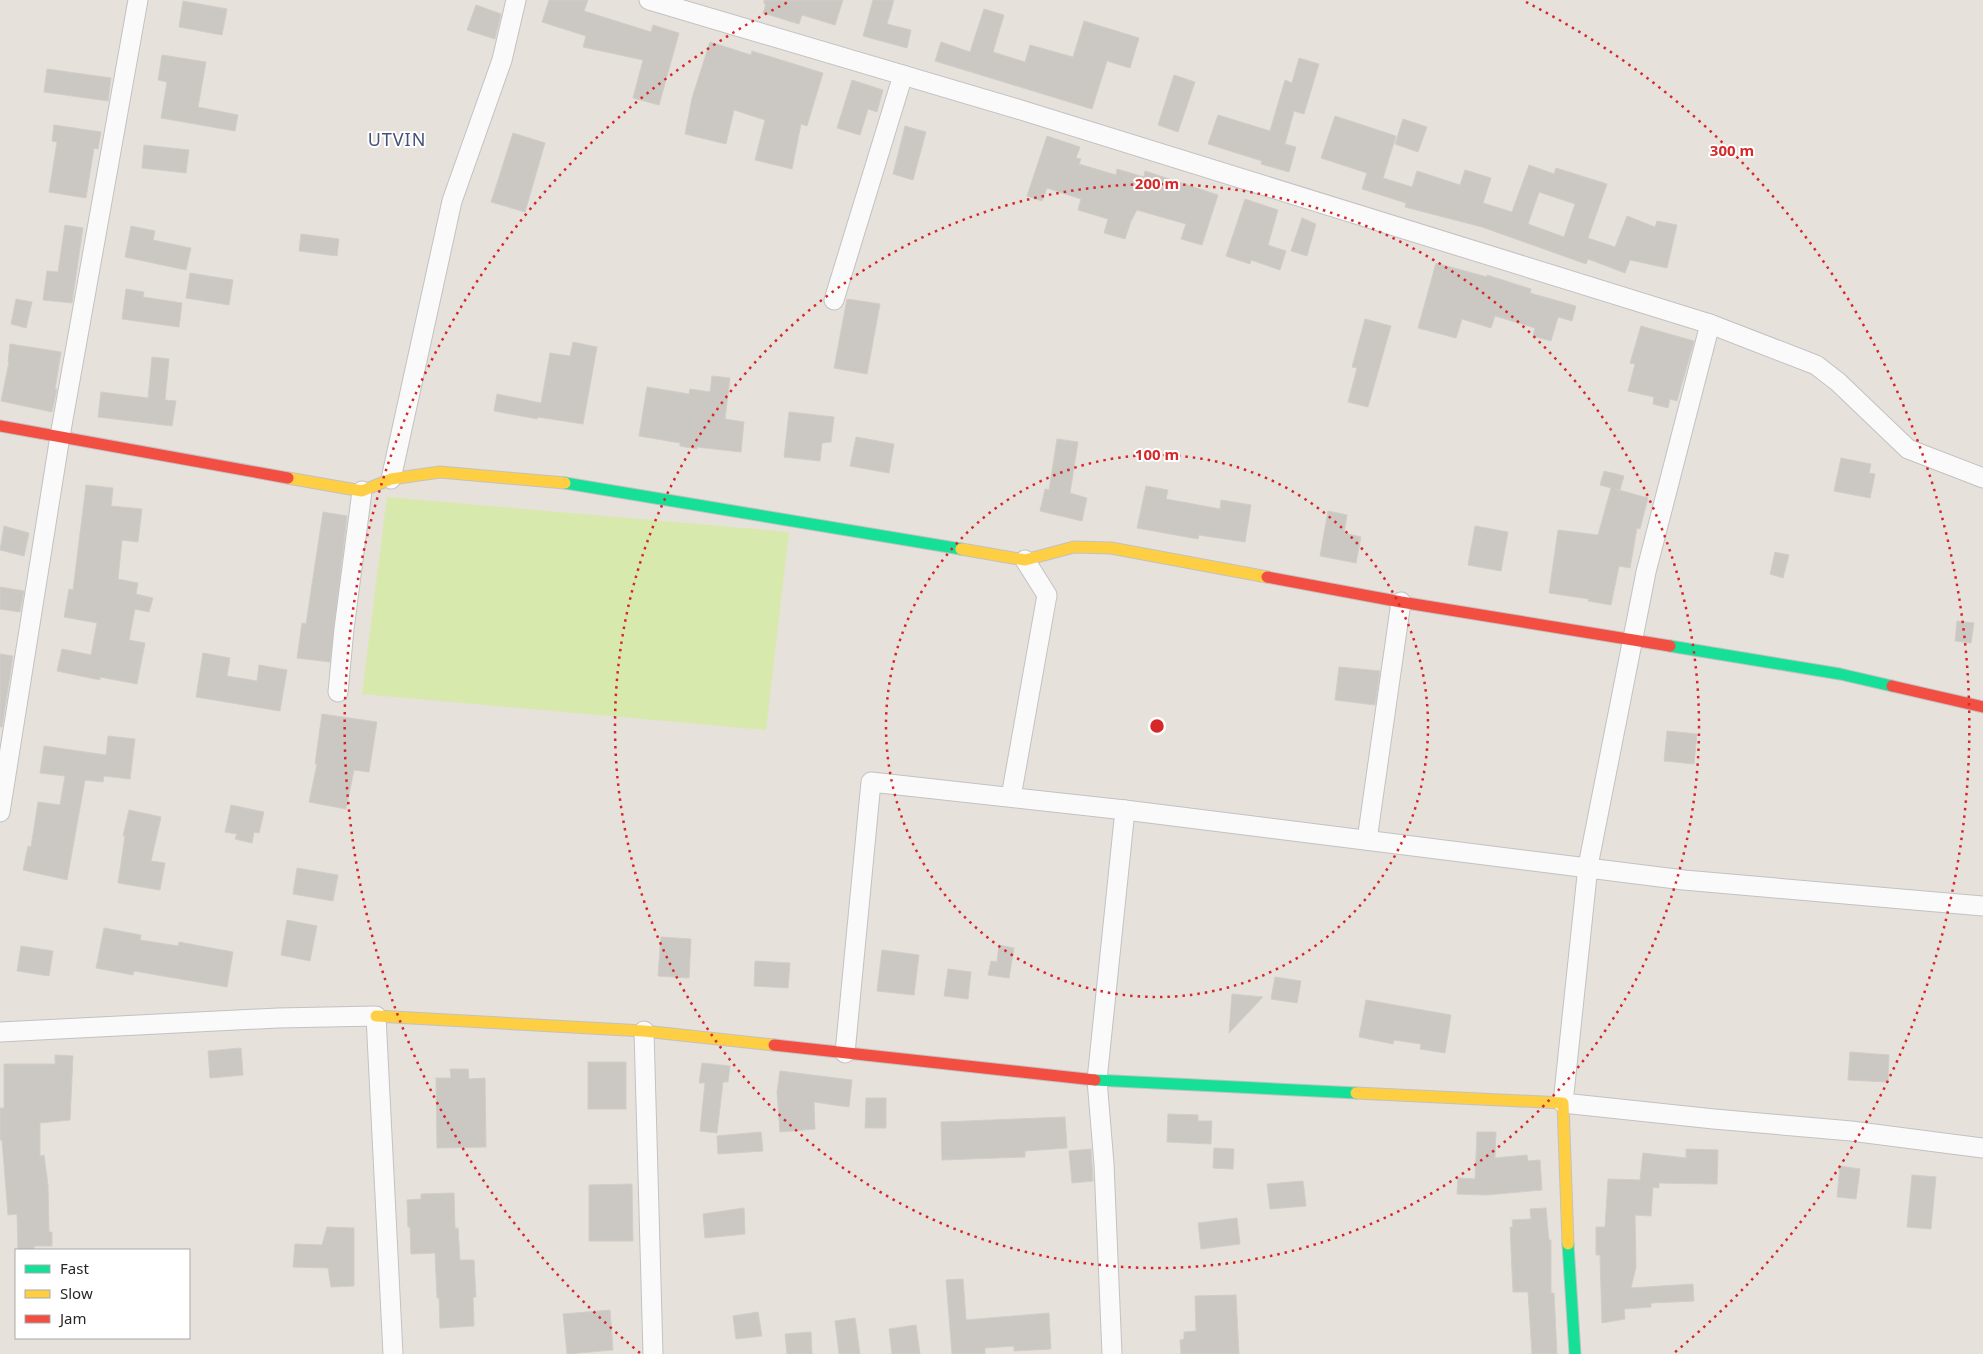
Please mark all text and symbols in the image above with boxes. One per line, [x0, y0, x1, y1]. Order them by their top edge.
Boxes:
district label: UTVIN [368, 127, 426, 151]
text: 300 m [1710, 140, 1754, 160]
text: 200 m [1135, 173, 1179, 193]
text: 100 m [1135, 444, 1179, 464]
centre of rings [1148, 717, 1166, 735]
legend [15, 1249, 190, 1339]
text: Fast [60, 1258, 89, 1278]
text: Slow [60, 1283, 93, 1303]
text: Jam [58, 1308, 87, 1328]

